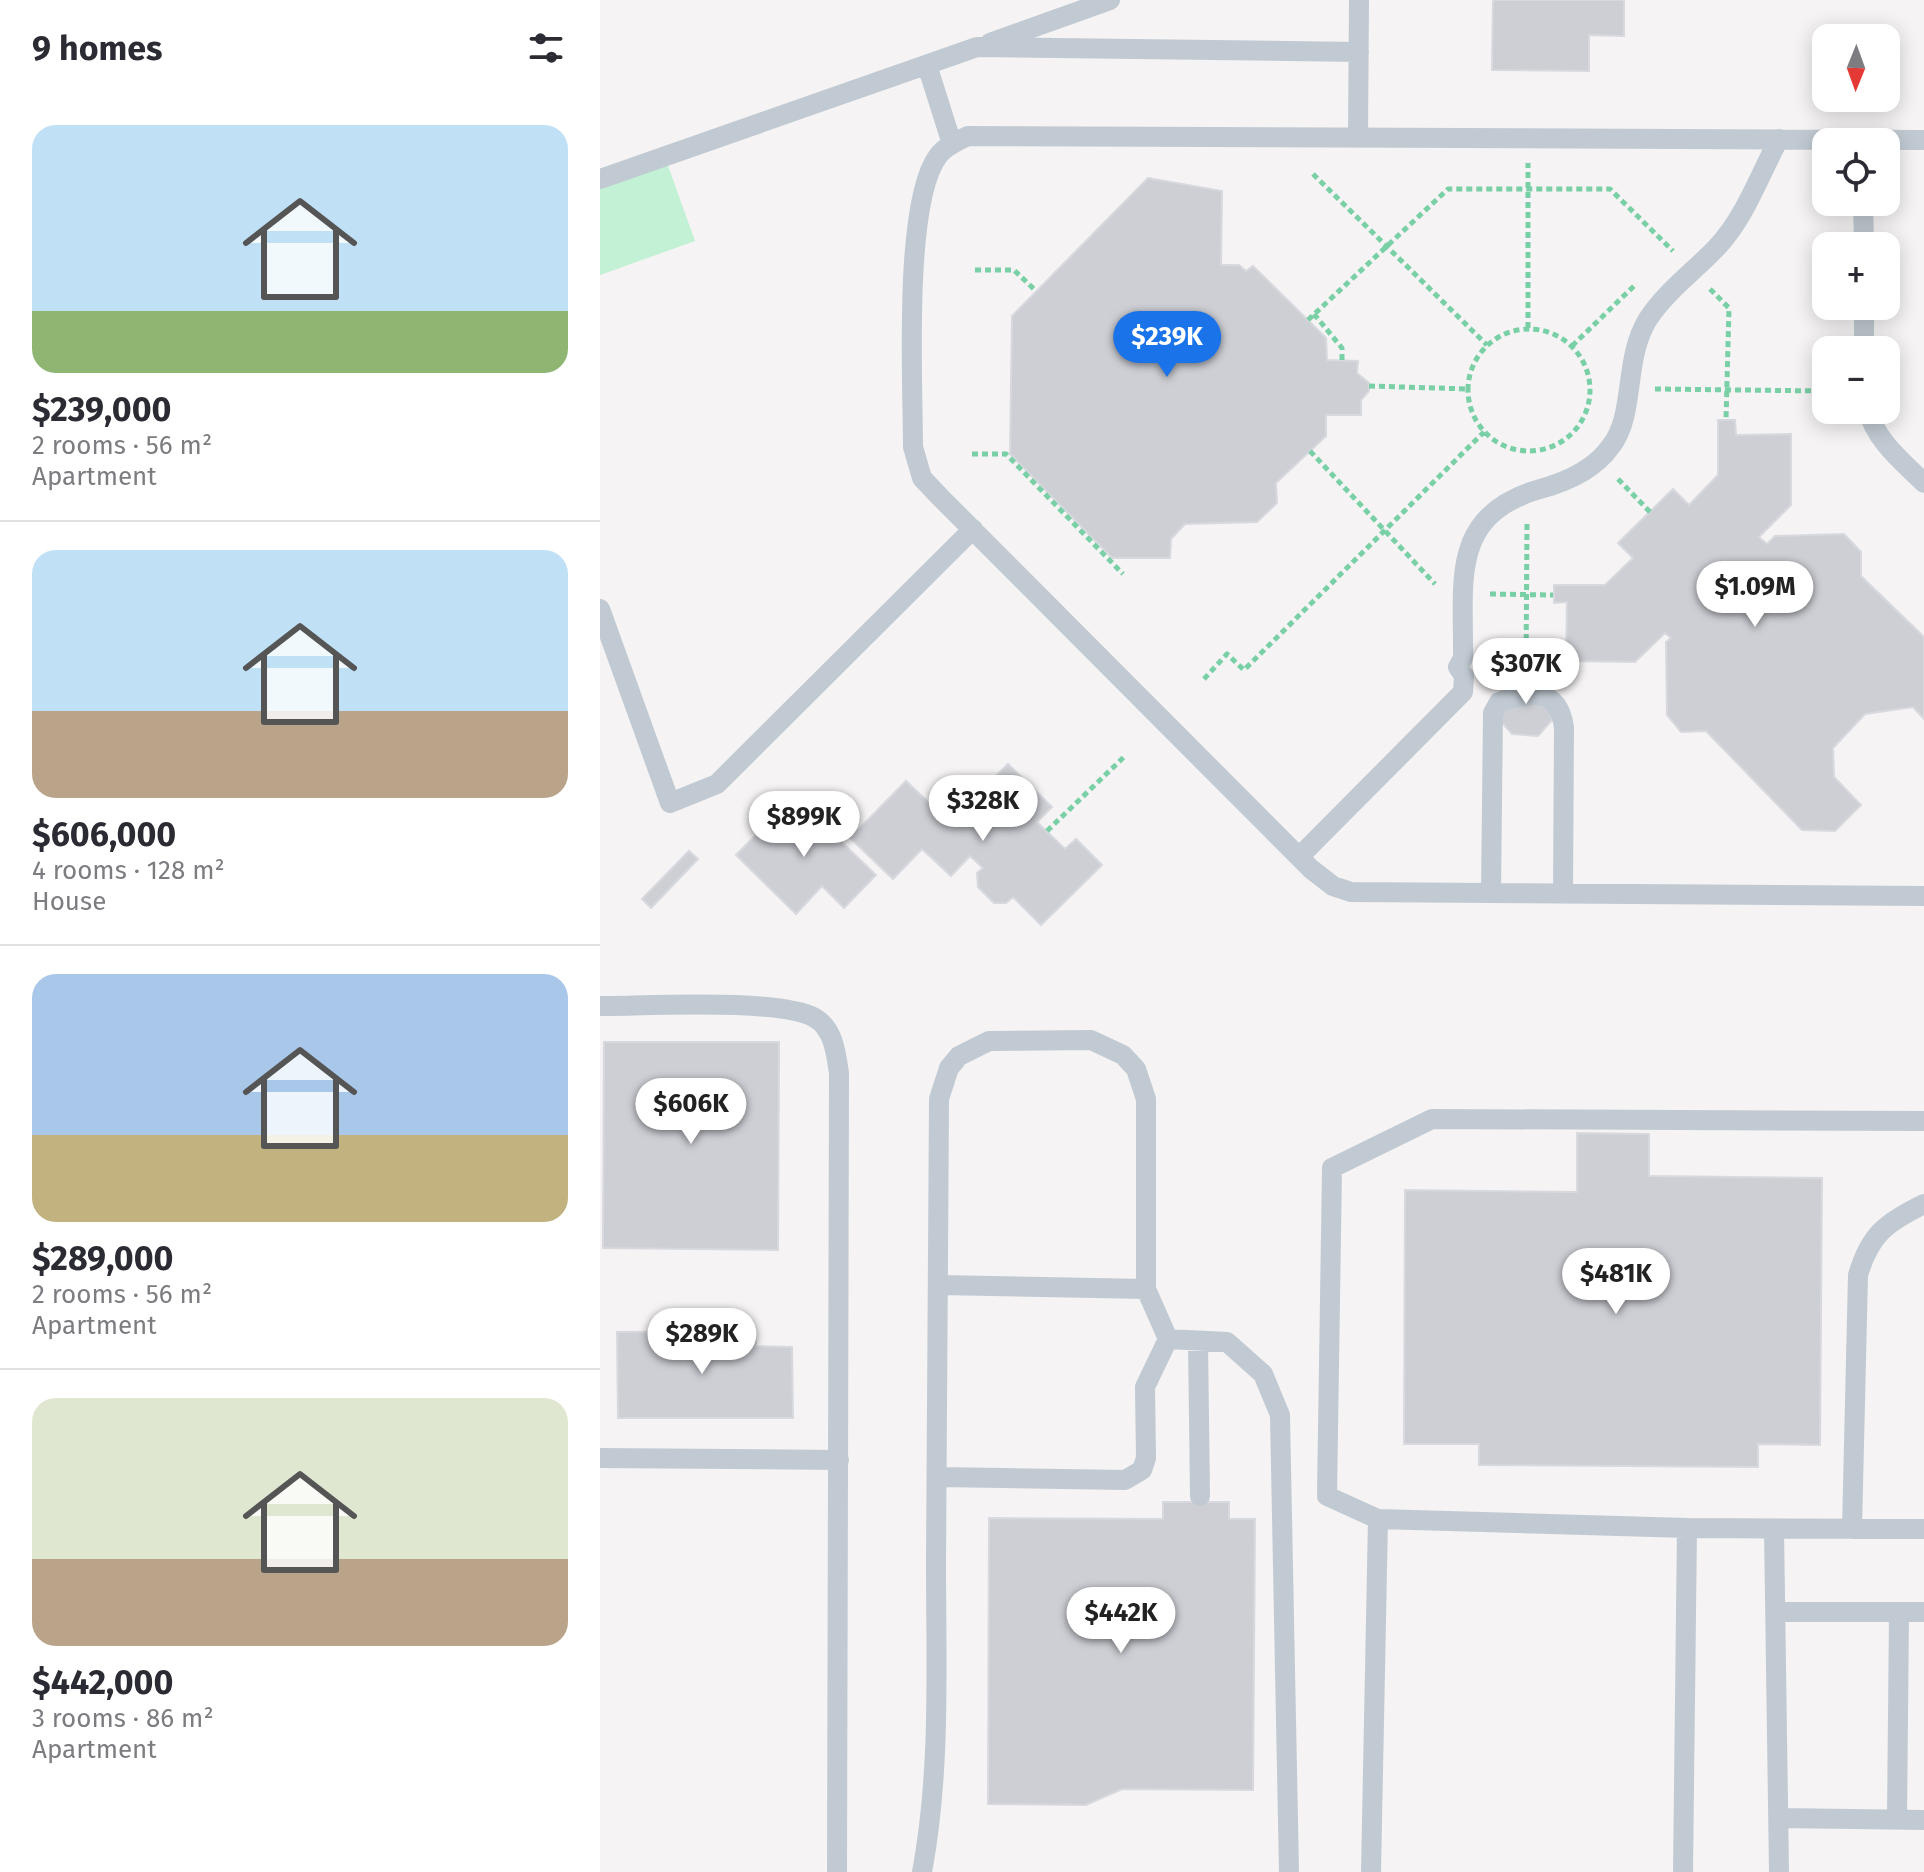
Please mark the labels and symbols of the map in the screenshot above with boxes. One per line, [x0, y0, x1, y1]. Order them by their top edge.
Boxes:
north arrow [1812, 24, 1900, 112]
pin: $239K [1111, 311, 1223, 379]
pin: $1.09M [1690, 561, 1820, 629]
pin: $307K [1470, 638, 1582, 706]
pin: $328K [927, 775, 1039, 843]
pin: $899K [748, 791, 860, 859]
pin: $606K [635, 1078, 747, 1146]
pin: $481K [1560, 1248, 1672, 1316]
pin: $289K [646, 1308, 758, 1376]
pin: $442K [1065, 1587, 1177, 1655]

